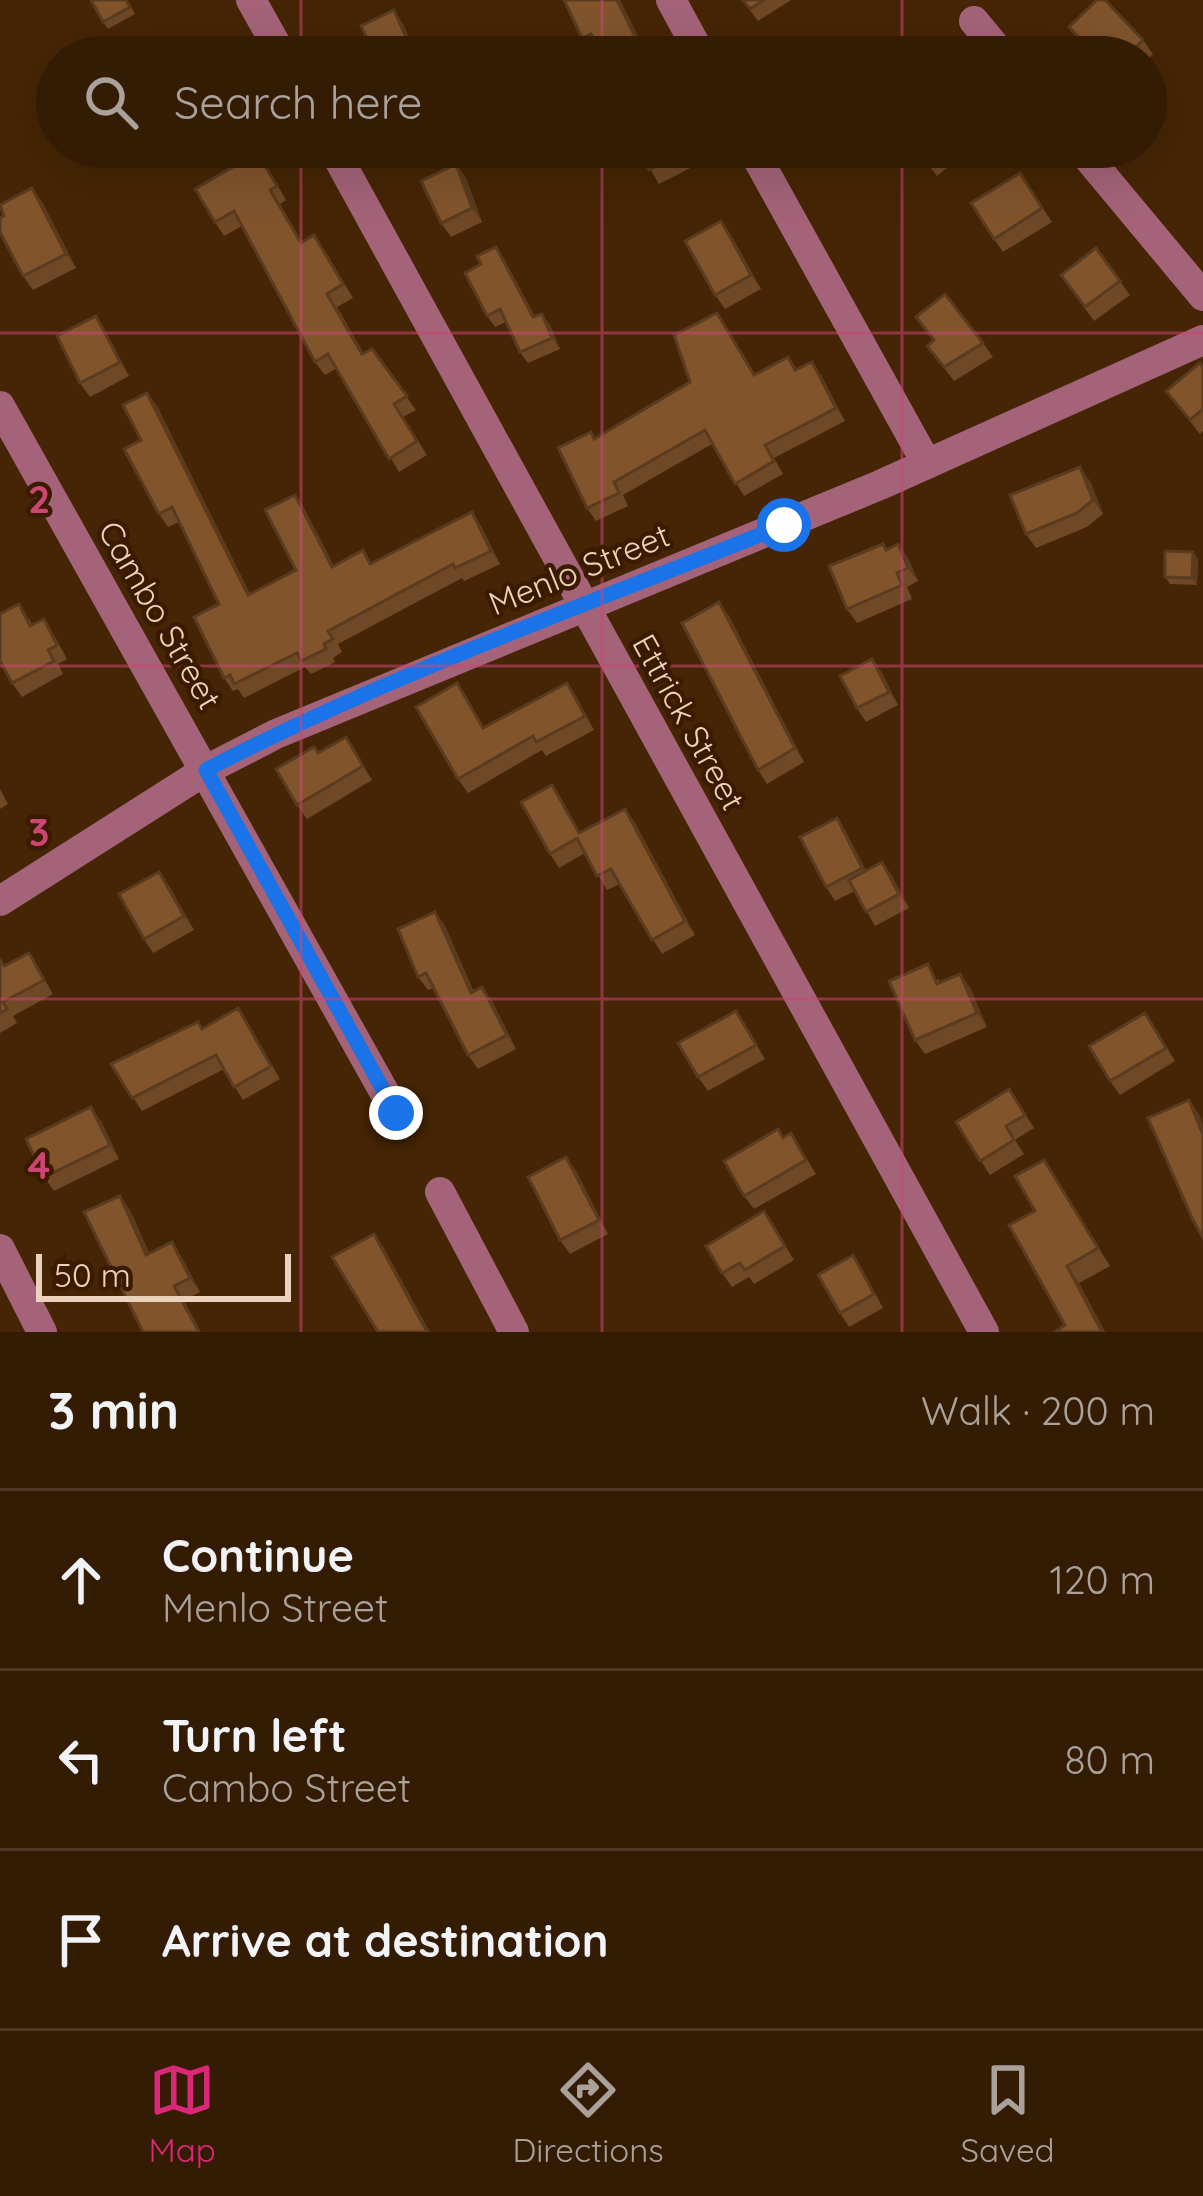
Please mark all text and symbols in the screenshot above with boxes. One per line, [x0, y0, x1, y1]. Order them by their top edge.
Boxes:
search box [36, 36, 1167, 168]
icon: search [78, 69, 144, 135]
text: Search here [174, 74, 422, 130]
text: 2 [28, 474, 50, 523]
route start [757, 498, 811, 552]
street label: Cambo Street [90, 513, 231, 716]
street label: Menlo Street [482, 514, 675, 623]
street label: Ettrick Street [624, 627, 755, 817]
text: 3 [29, 807, 49, 856]
route end [369, 1086, 423, 1140]
text: 4 [28, 1140, 50, 1189]
scale bar [36, 1248, 291, 1301]
text: 50 m [54, 1254, 131, 1295]
text: 3 min [48, 1378, 179, 1442]
text: Walk · 200 m [921, 1386, 1155, 1435]
text: Continue [162, 1527, 354, 1583]
icon: ahead [48, 1547, 114, 1613]
text: 120 m [1050, 1555, 1155, 1604]
text: Menlo Street [162, 1583, 388, 1632]
text: Turn left [162, 1707, 347, 1763]
icon: left [48, 1727, 114, 1793]
text: 80 m [1065, 1735, 1155, 1784]
text: Cambo Street [162, 1763, 411, 1812]
icon: arrive [48, 1907, 114, 1973]
text: Arrive at destination [162, 1912, 608, 1968]
tab: Map [148, 2057, 216, 2170]
tab: Directions [512, 2057, 664, 2170]
tab: Saved [961, 2057, 1055, 2170]

